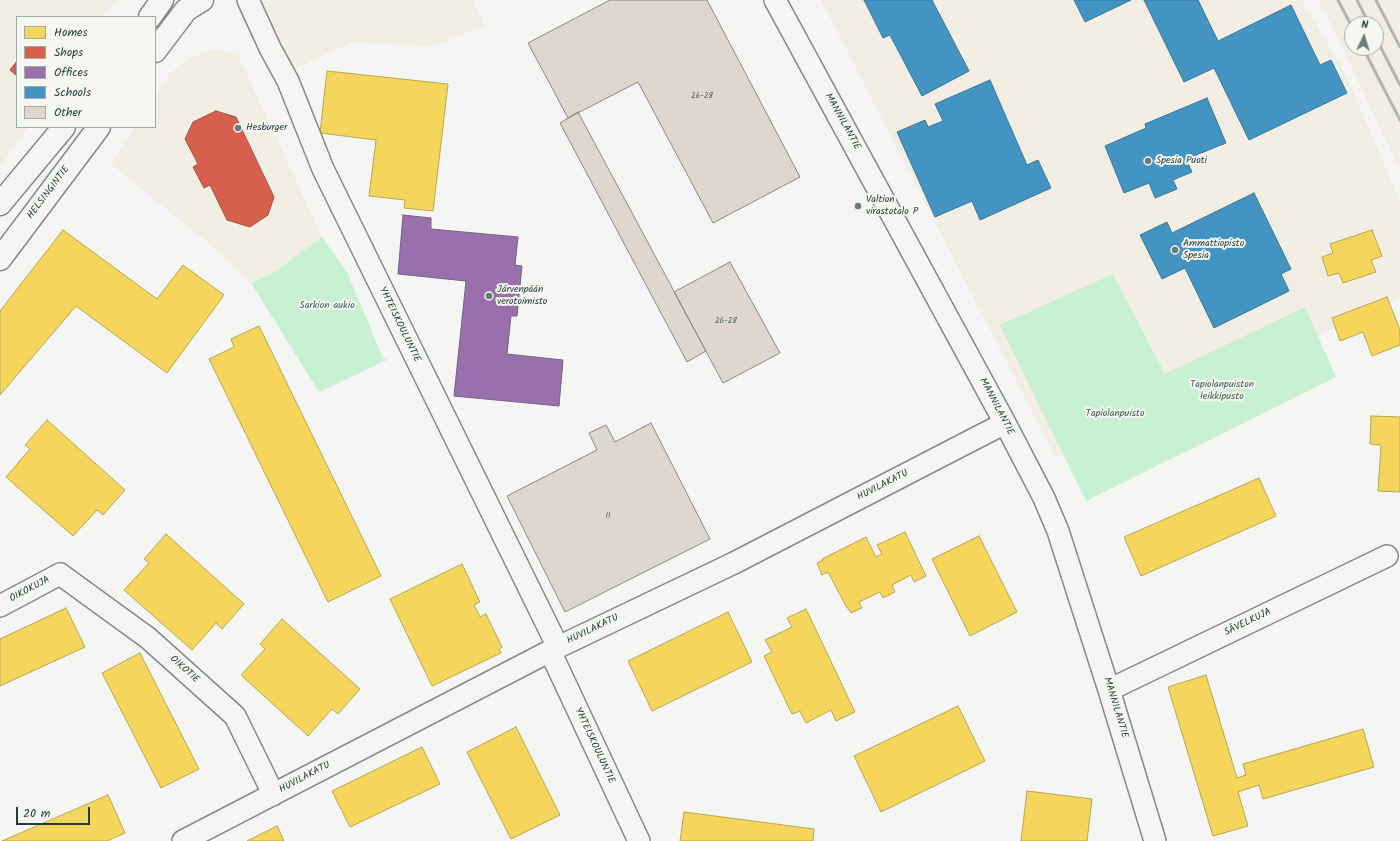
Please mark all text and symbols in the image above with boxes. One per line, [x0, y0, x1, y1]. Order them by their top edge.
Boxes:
legend [16, 16, 156, 128]
north arrow [1344, 16, 1384, 56]
text: N [1361, 16, 1369, 34]
text: Homes [54, 23, 88, 42]
text: Shops [54, 43, 83, 62]
text: Offices [54, 63, 88, 82]
text: Schools [54, 83, 91, 102]
street label: MANNILANTIE [821, 91, 863, 153]
house number: 26-28 [691, 92, 713, 102]
text: Other [54, 103, 82, 122]
place label: Hesburger [246, 122, 287, 134]
marker: Hesburger [233, 123, 243, 133]
place label: Spesia Puoti [1156, 155, 1207, 167]
marker: Spesia Puoti [1143, 156, 1153, 166]
street label: HELSINGINTIE [25, 164, 73, 222]
place label: Valtion virastotalo P [866, 194, 918, 218]
marker: Valtion virastotalo P [853, 201, 863, 211]
place label: Ammattiopisto Spesia [1183, 238, 1244, 262]
marker: Ammattiopisto Spesia [1170, 245, 1180, 255]
place label: Järvenpään verotoimisto [497, 284, 547, 308]
street label: YHTEISKOULUNTIE [376, 285, 422, 365]
marker: Järvenpään verotoimisto [484, 291, 494, 301]
park label: Sarkion aukio [299, 300, 355, 312]
house number: 26-28 [715, 317, 737, 327]
street label: MANNILANTIE [976, 376, 1016, 438]
park label: Tapiolanpuiston leikkipusto [1190, 379, 1254, 402]
park label: Tapiolanpuisto [1086, 408, 1144, 420]
street label: HUVILAKATU [855, 468, 911, 504]
house number: 11 [605, 512, 611, 522]
street label: OIKOKUJA [8, 574, 52, 606]
street label: SÄVELKUJA [1223, 607, 1273, 639]
street label: HUVILAKATU [565, 612, 621, 648]
street label: OIKOTIE [167, 654, 201, 686]
street label: MANNILANTIE [1100, 676, 1130, 740]
street label: YHTEISKOULUNTIE [571, 706, 617, 786]
street label: HUVILAKATU [277, 760, 333, 796]
scale bar [18, 799, 92, 825]
text: 20 m [23, 804, 50, 823]

